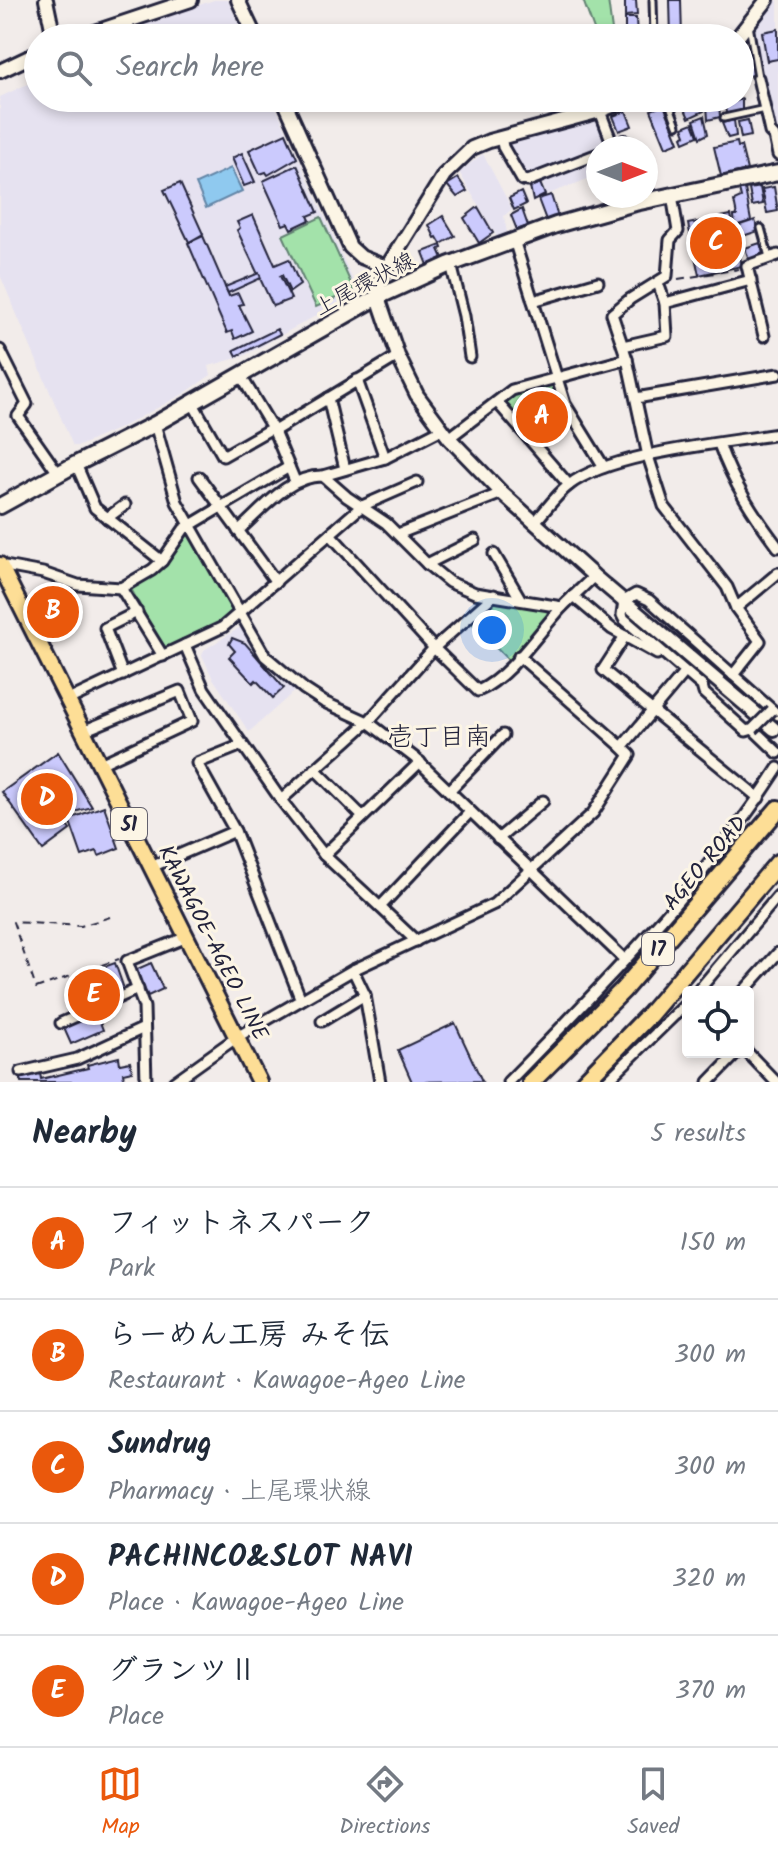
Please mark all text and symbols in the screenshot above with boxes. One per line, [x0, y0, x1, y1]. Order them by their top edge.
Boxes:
search box [24, 24, 754, 112]
text: Search here [116, 44, 264, 92]
icon: search [52, 46, 96, 90]
north arrow [586, 136, 658, 208]
pin: C [690, 213, 742, 273]
street label: 上尾環状線 [308, 244, 422, 326]
pin: A [516, 387, 568, 447]
pin: B [27, 582, 79, 642]
your location [472, 610, 512, 650]
district label: 壱丁目南 [387, 717, 491, 759]
pin: D [21, 769, 73, 829]
road number: 51 [111, 808, 147, 840]
street label: AGEO ROAD [655, 808, 757, 919]
street label: KAWAGOE-AGEO LINE [147, 839, 277, 1048]
road number: 17 [642, 933, 674, 965]
pin: E [68, 965, 120, 1025]
map controls [682, 986, 754, 1058]
button: locate [682, 986, 754, 1058]
text: Nearby [32, 1107, 137, 1161]
text: 5 results [650, 1113, 746, 1155]
text: フィットネスパーク [108, 1200, 375, 1248]
text: A [50, 1222, 66, 1264]
text: 150 m [680, 1222, 746, 1264]
text: Park [108, 1248, 155, 1290]
text: らーめん工房 みそ伝 [108, 1312, 390, 1360]
text: B [50, 1334, 66, 1376]
text: 300 m [674, 1334, 746, 1376]
text: Restaurant · Kawagoe-Ageo Line [108, 1360, 465, 1402]
text: Sundrug [108, 1421, 212, 1469]
text: C [50, 1446, 66, 1488]
text: 300 m [674, 1446, 746, 1488]
text: Pharmacy · 上尾環状線 [108, 1471, 371, 1513]
text: PACHINCO&SLOT NAVI [108, 1534, 413, 1582]
text: D [49, 1558, 67, 1600]
text: 320 m [672, 1558, 746, 1600]
text: Place · Kawagoe-Ageo Line [108, 1582, 404, 1624]
text: グランツⅡ [108, 1648, 258, 1696]
text: E [51, 1670, 65, 1712]
text: 370 m [675, 1670, 746, 1712]
text: Place [108, 1696, 164, 1738]
tab: Map [98, 1762, 142, 1845]
tab: Directions [339, 1762, 431, 1845]
tab: Saved [627, 1762, 680, 1845]

